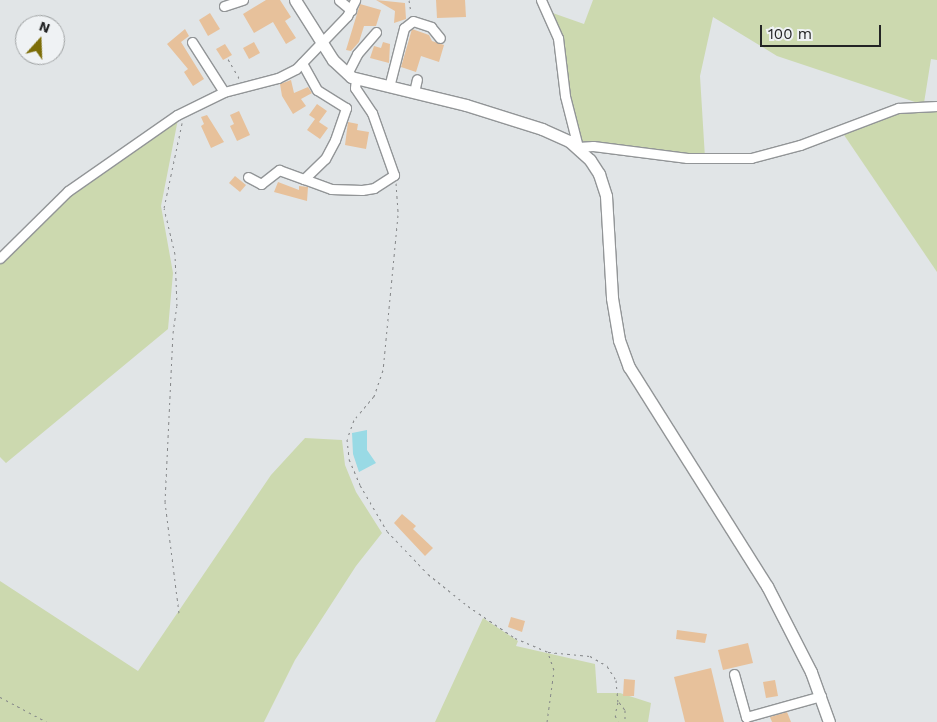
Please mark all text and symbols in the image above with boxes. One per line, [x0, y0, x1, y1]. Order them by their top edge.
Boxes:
north arrow [15, 15, 65, 65]
scale bar [762, 15, 883, 47]
text: N [37, 18, 52, 36]
text: 100 m [768, 25, 812, 43]

